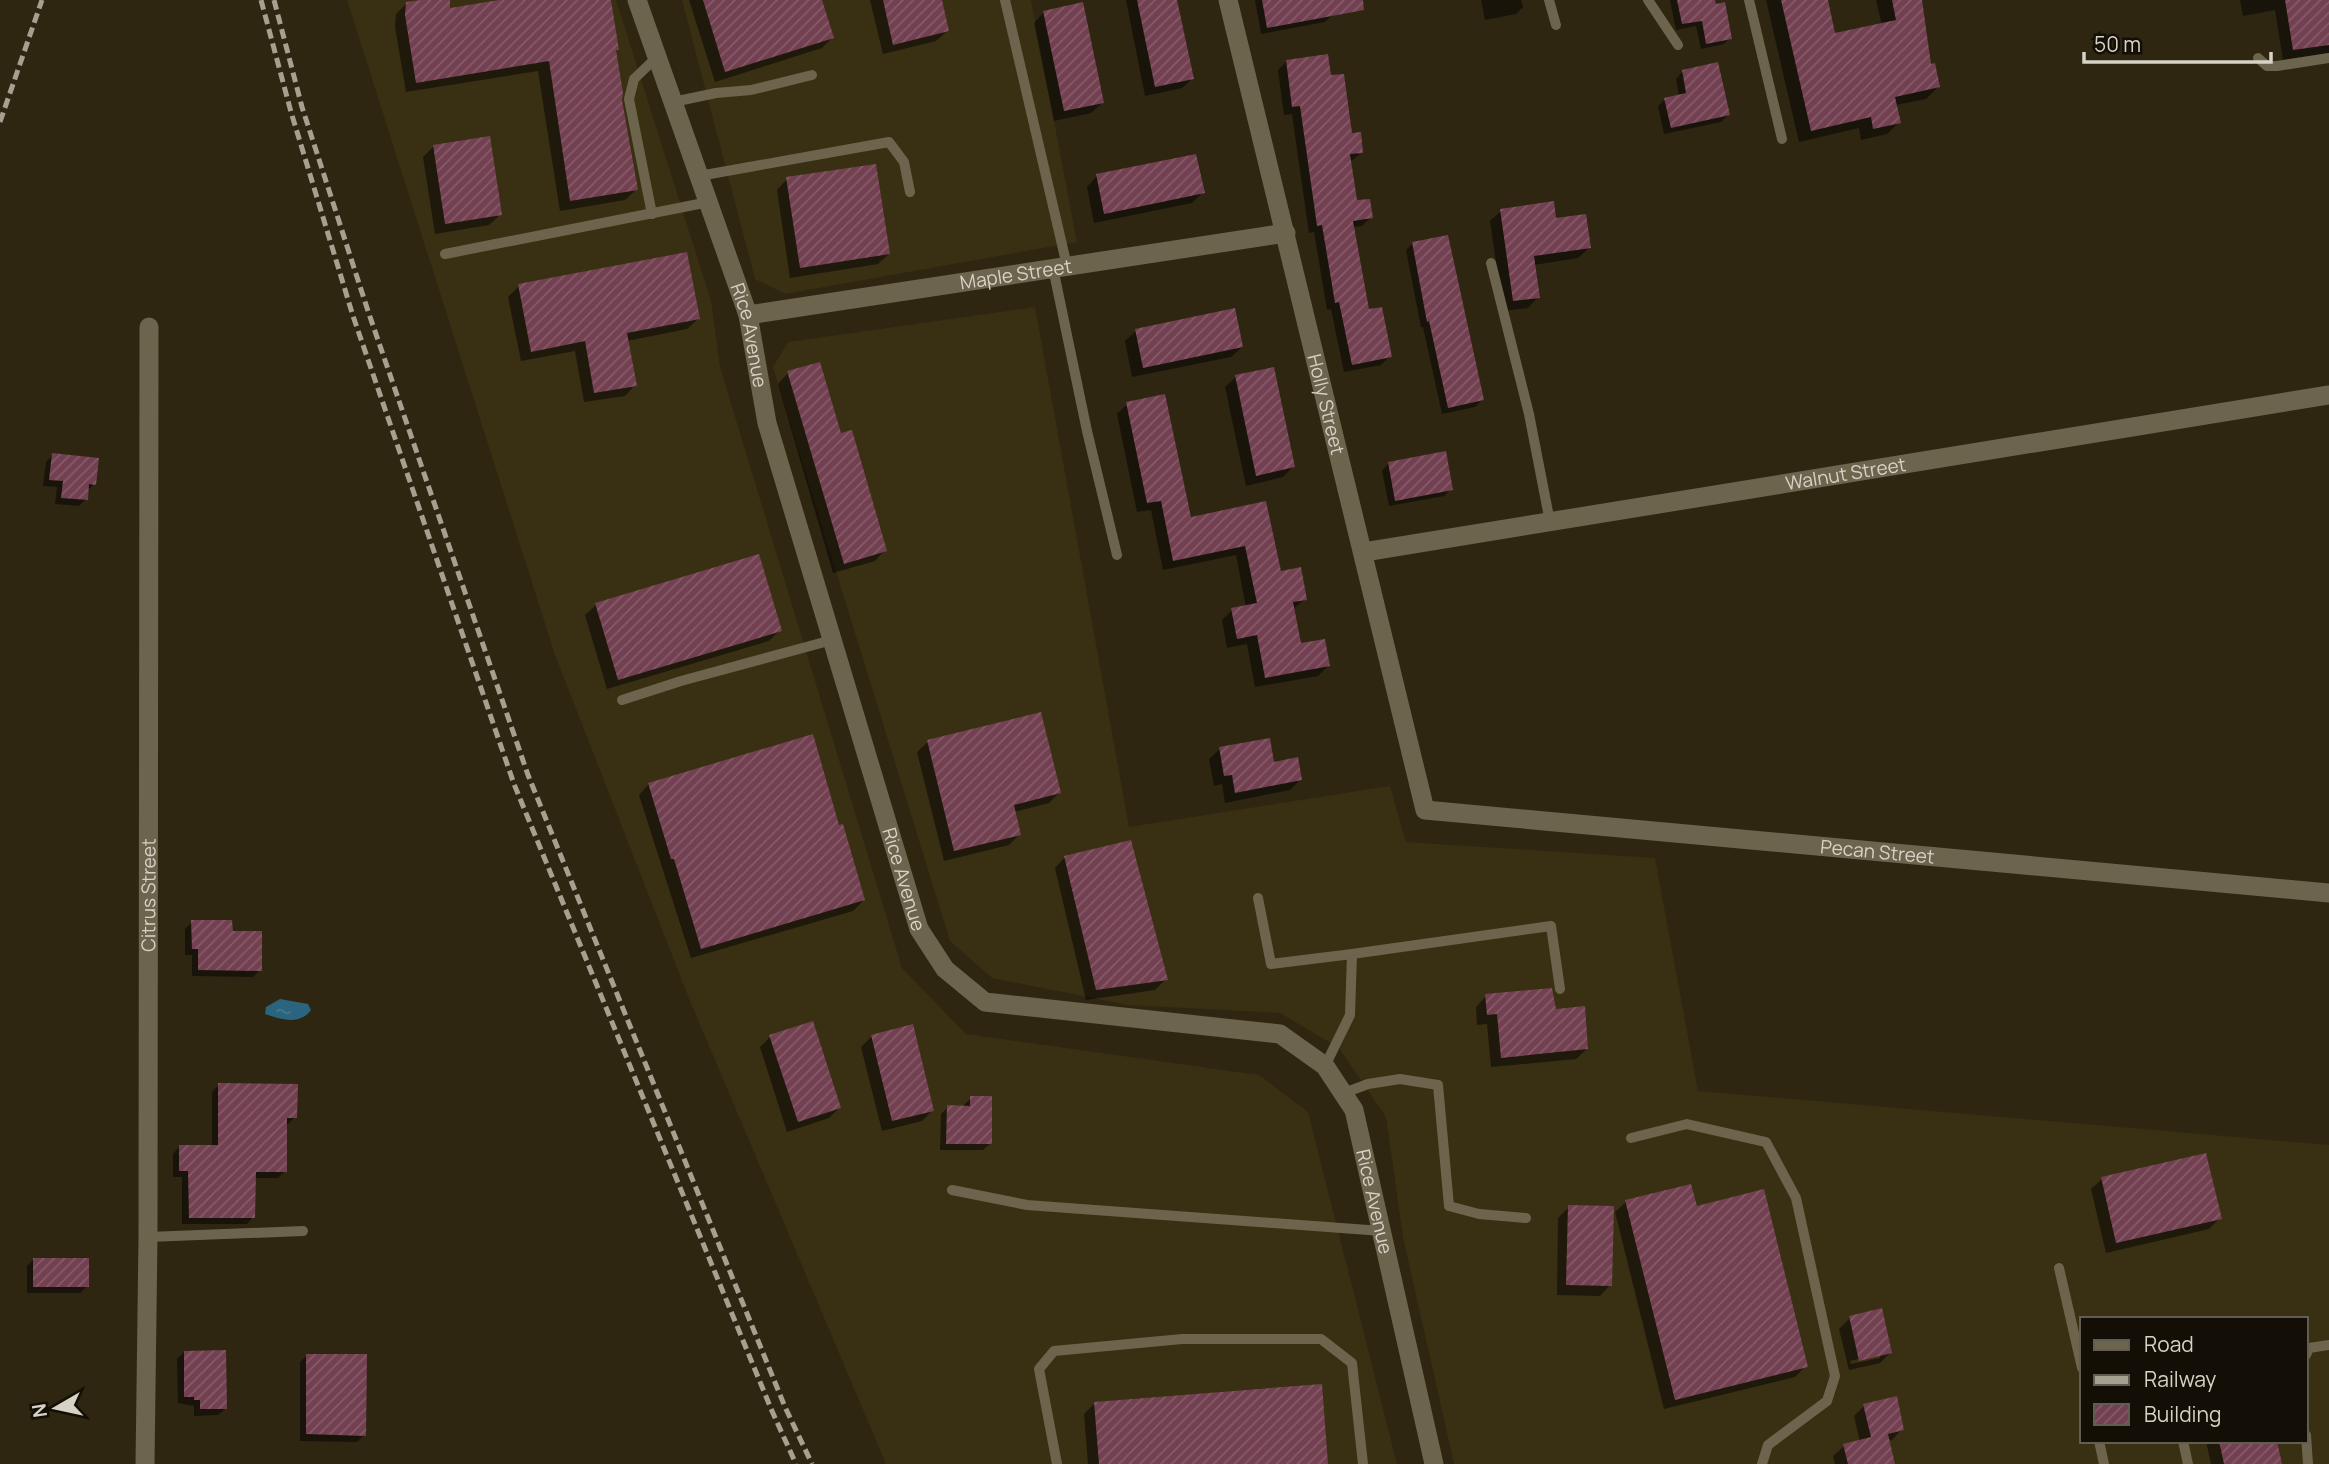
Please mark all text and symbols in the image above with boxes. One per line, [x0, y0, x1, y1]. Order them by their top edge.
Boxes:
scale bar [2084, 21, 2271, 65]
text: 50 m [2094, 30, 2141, 58]
street label: Maple Street [958, 253, 1074, 296]
street label: Rice Avenue [725, 279, 774, 389]
street label: Holly Street [1302, 351, 1351, 457]
street label: Walnut Street [1783, 451, 1908, 496]
street label: Rice Avenue [876, 824, 932, 934]
street label: Pecan Street [1819, 833, 1936, 870]
street label: Citrus Street [135, 838, 161, 952]
street label: Rice Avenue [1350, 1147, 1399, 1256]
legend [2080, 1317, 2308, 1443]
text: Road [2144, 1330, 2194, 1358]
text: Railway [2144, 1365, 2216, 1393]
north arrow [21, 1373, 91, 1443]
text: Building [2144, 1400, 2221, 1428]
text: N [25, 1402, 53, 1419]

